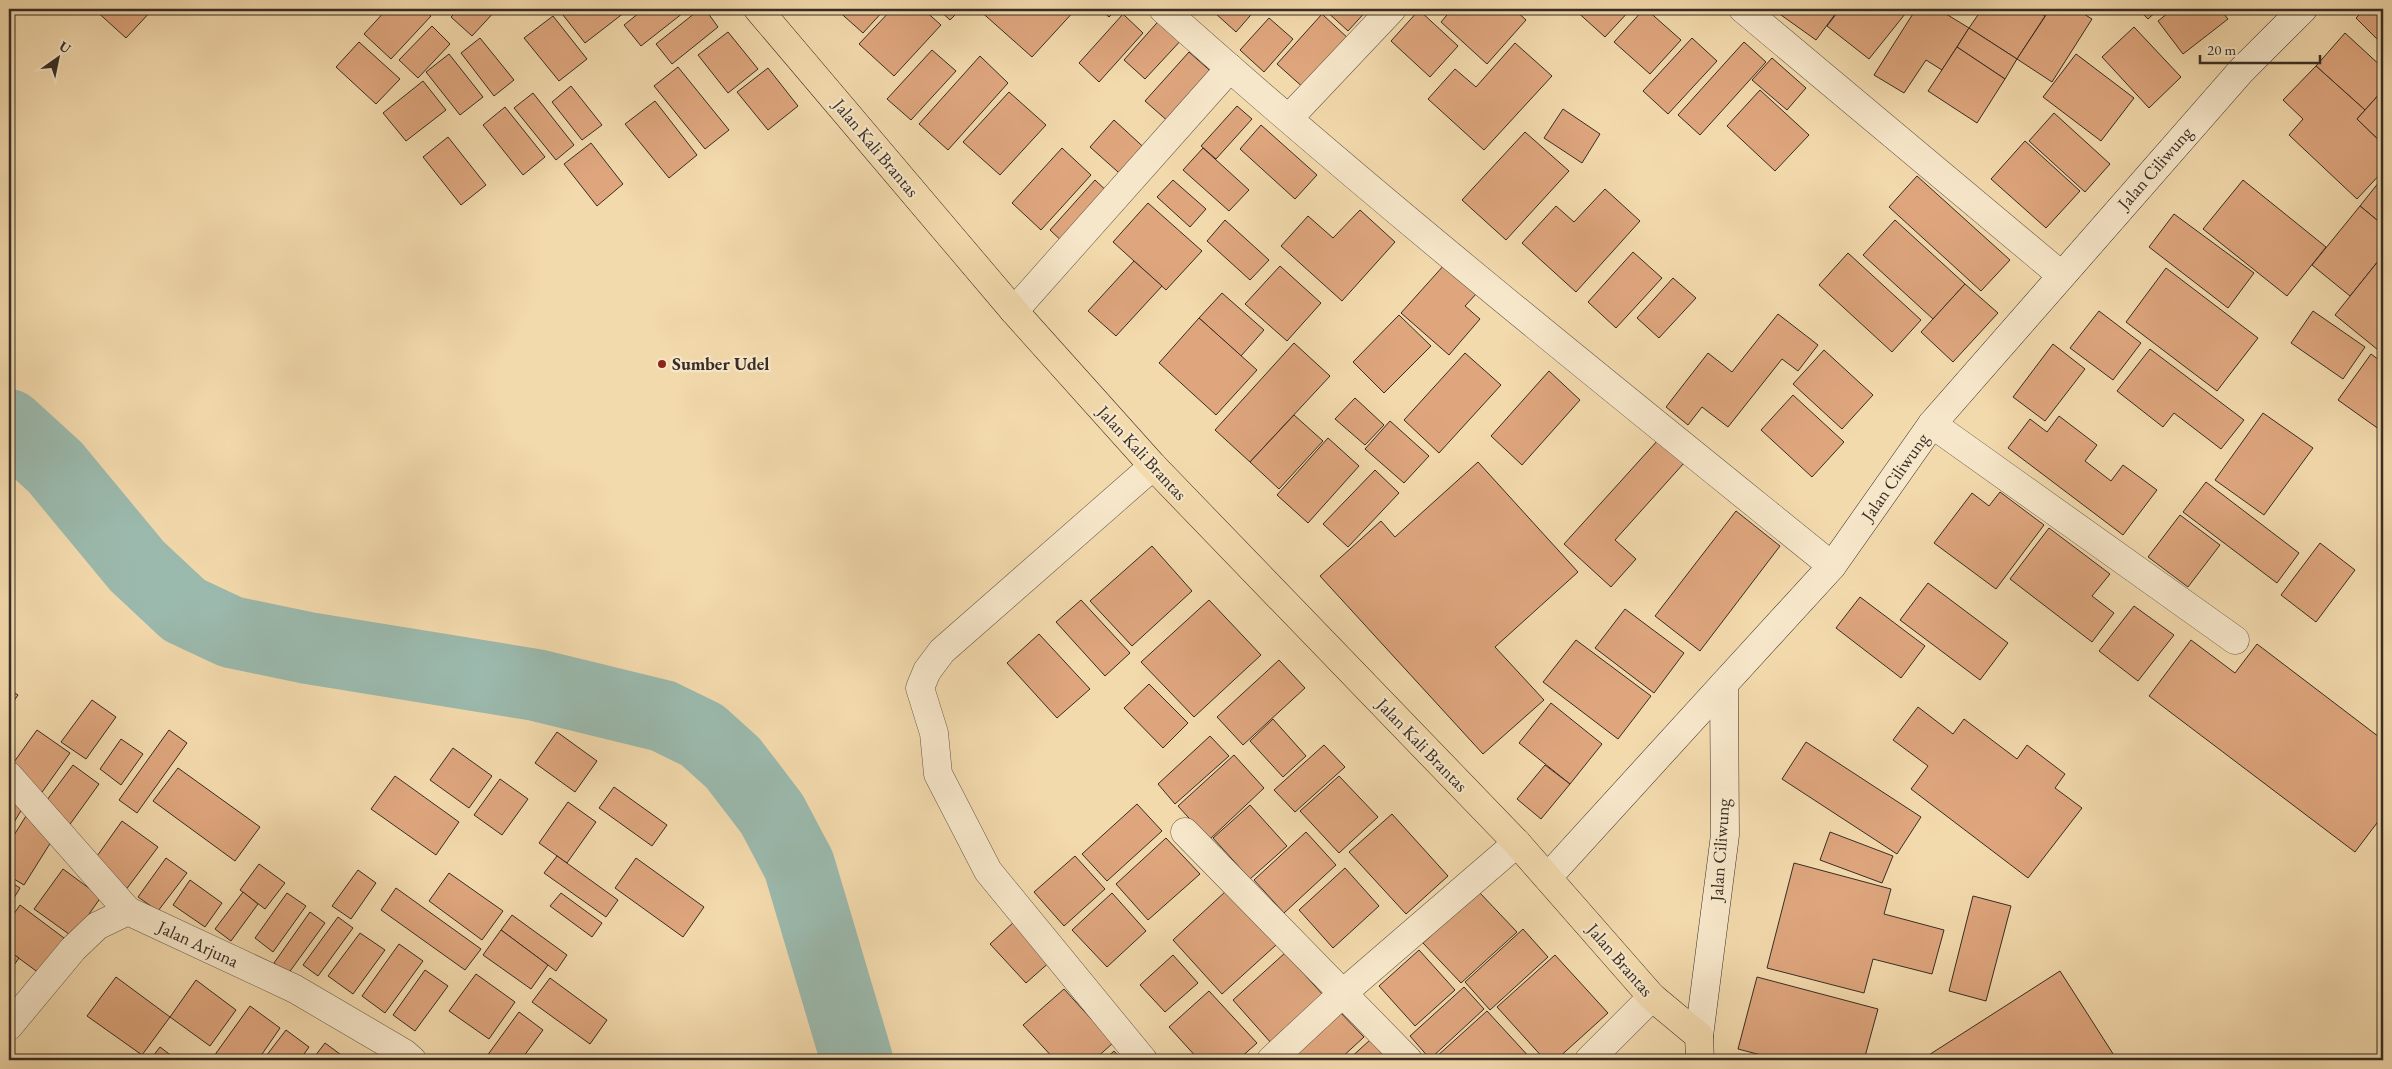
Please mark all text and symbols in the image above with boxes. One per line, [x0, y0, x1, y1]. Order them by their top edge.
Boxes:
north arrow [32, 32, 82, 82]
scale bar [2200, 32, 2320, 64]
text: U [56, 37, 75, 58]
text: 20 m [2207, 40, 2236, 59]
street label: Jalan Kali Brantas [827, 92, 924, 202]
street label: Jalan Ciliwung [2111, 121, 2197, 216]
place label: Sumber Udel [672, 352, 769, 375]
marker: Sumber Udel [656, 358, 668, 370]
street label: Jalan Kali Brantas [1091, 399, 1192, 505]
street label: Jalan Ciliwung [1854, 428, 1934, 527]
street label: Jalan Kali Brantas [1370, 691, 1473, 797]
street label: Jalan Ciliwung [1704, 798, 1735, 904]
street label: Jalan Arjuna [152, 914, 243, 973]
street label: Jalan Brantas [1581, 917, 1659, 1001]

